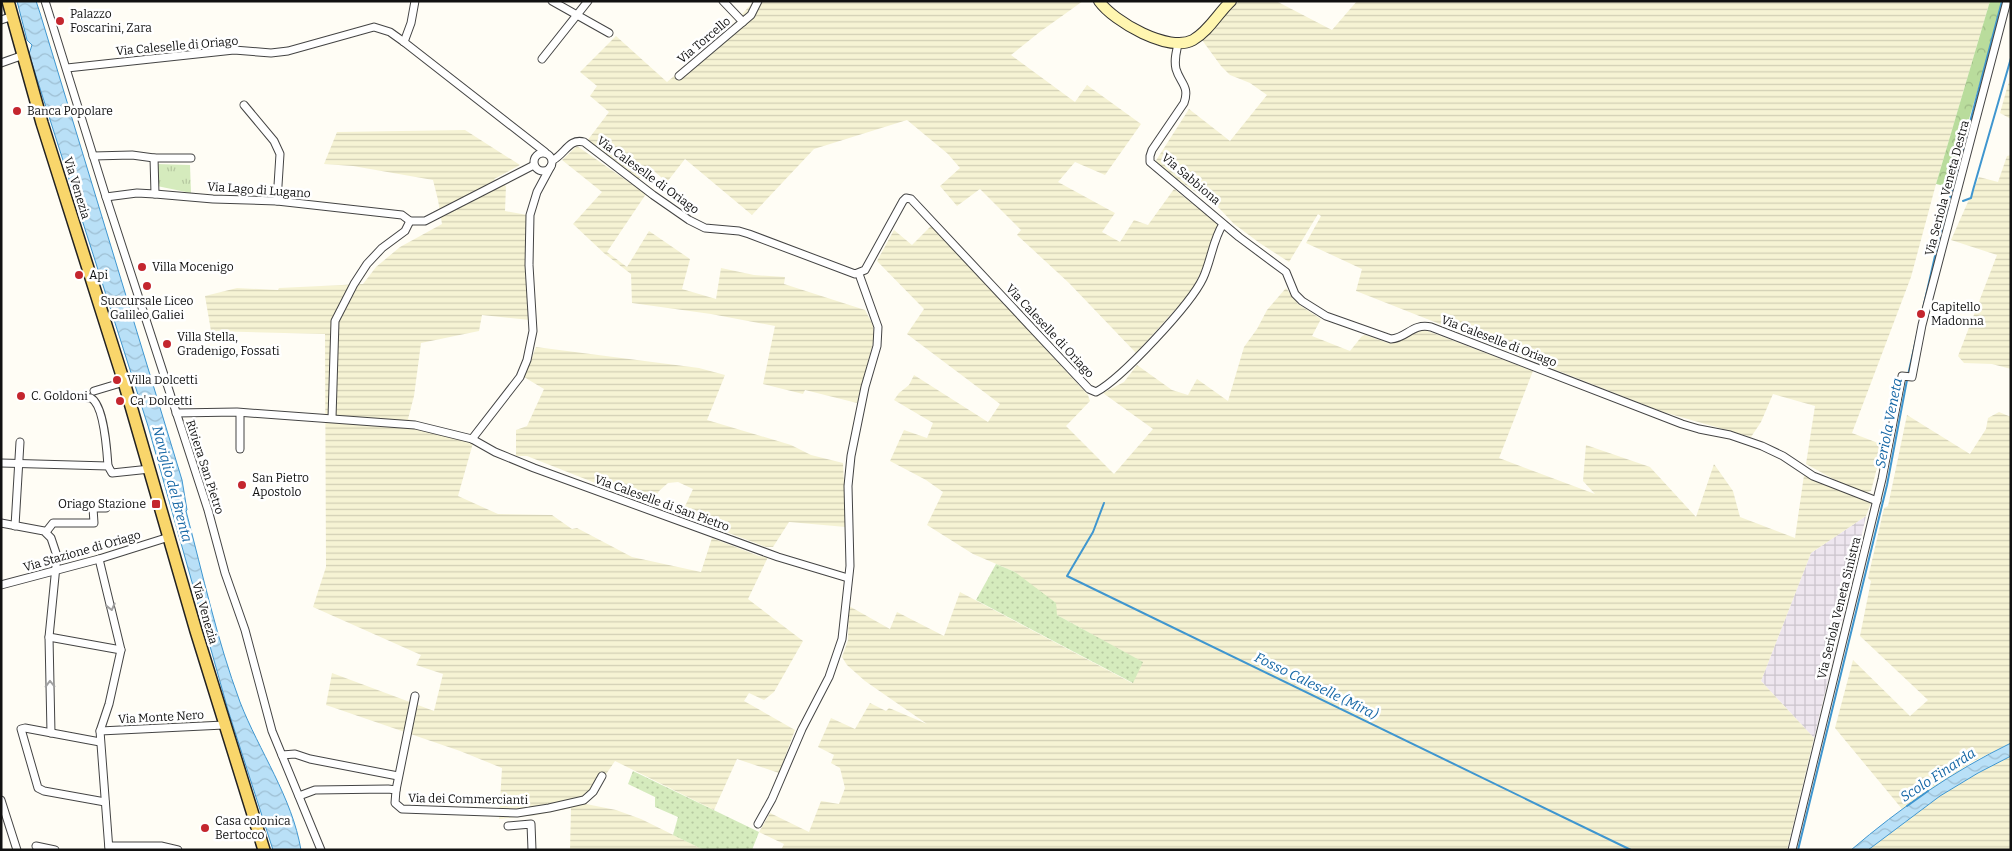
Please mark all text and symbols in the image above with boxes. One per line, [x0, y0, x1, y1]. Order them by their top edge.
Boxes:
place label: Palazzo Foscarini, Zara [70, 7, 152, 35]
street label: Via Torcello [675, 14, 733, 66]
marker: Palazzo Foscarini, Zara [54, 15, 66, 27]
street label: Via Caleselle di Oriago [115, 34, 239, 58]
place label: Banca Popolare [27, 104, 113, 118]
marker: Banca Popolare [11, 105, 23, 117]
street label: Via Seriola Veneta Destra [1922, 118, 1972, 257]
street label: Via Caleselle di Oriago [594, 133, 702, 217]
street label: Via Sabbiona [1159, 150, 1223, 208]
street label: Via Venezia [61, 155, 93, 221]
street label: Via Lago di Lugano [207, 179, 311, 201]
place label: Villa Mocenigo [152, 260, 234, 274]
marker: Villa Mocenigo [136, 261, 148, 273]
place label: Api [89, 268, 108, 282]
marker: Api [73, 269, 85, 281]
marker: Succursale Liceo Galileo Galiei [141, 280, 153, 292]
street label: Via Caleselle di Oriago [1003, 281, 1097, 381]
place label: Succursale Liceo Galileo Galiei [100, 294, 194, 322]
place label: Capitello Madonna [1931, 300, 1984, 328]
marker: Capitello Madonna [1915, 308, 1927, 320]
street label: Via Caleselle di Oriago [1439, 312, 1559, 370]
place label: Villa Stella, Gradenigo, Fossati [177, 330, 280, 358]
marker: Villa Stella, Gradenigo, Fossati [161, 338, 173, 350]
place label: Villa Dolcetti [127, 373, 198, 387]
marker: Villa Dolcetti [111, 374, 123, 386]
water label: Seriola Veneta [1872, 377, 1906, 469]
place label: C. Goldoni [31, 389, 88, 403]
marker: C. Goldoni [15, 390, 27, 402]
place label: Ca' Dolcetti [130, 394, 193, 408]
marker: Ca' Dolcetti [114, 395, 126, 407]
street label: Riviera San Pietro [183, 418, 227, 516]
water label: Naviglio del Brenta [148, 424, 196, 544]
place label: San Pietro Apostolo [252, 471, 309, 499]
street label: Via Caleselle di San Pietro [593, 472, 731, 534]
marker: San Pietro Apostolo [236, 479, 248, 491]
place label: Oriago Stazione [58, 497, 146, 511]
marker: Oriago Stazione [150, 498, 162, 510]
street label: Via Stazione di Oriago [22, 528, 142, 574]
street label: Via Seriola Veneta Sinistra [1815, 535, 1864, 681]
street label: Via Venezia [189, 580, 221, 646]
one-way arrow [105, 602, 116, 611]
water label: Fosso Caleselle (Mira) [1252, 649, 1381, 724]
one-way arrow [45, 680, 55, 688]
street label: Via Monte Nero [118, 708, 204, 726]
water label: Scolo Finarda [1897, 744, 1979, 806]
street label: Via dei Commercianti [408, 791, 529, 807]
place label: Casa colonica Bertocco [215, 814, 291, 842]
marker: Casa colonica Bertocco [199, 822, 211, 834]

